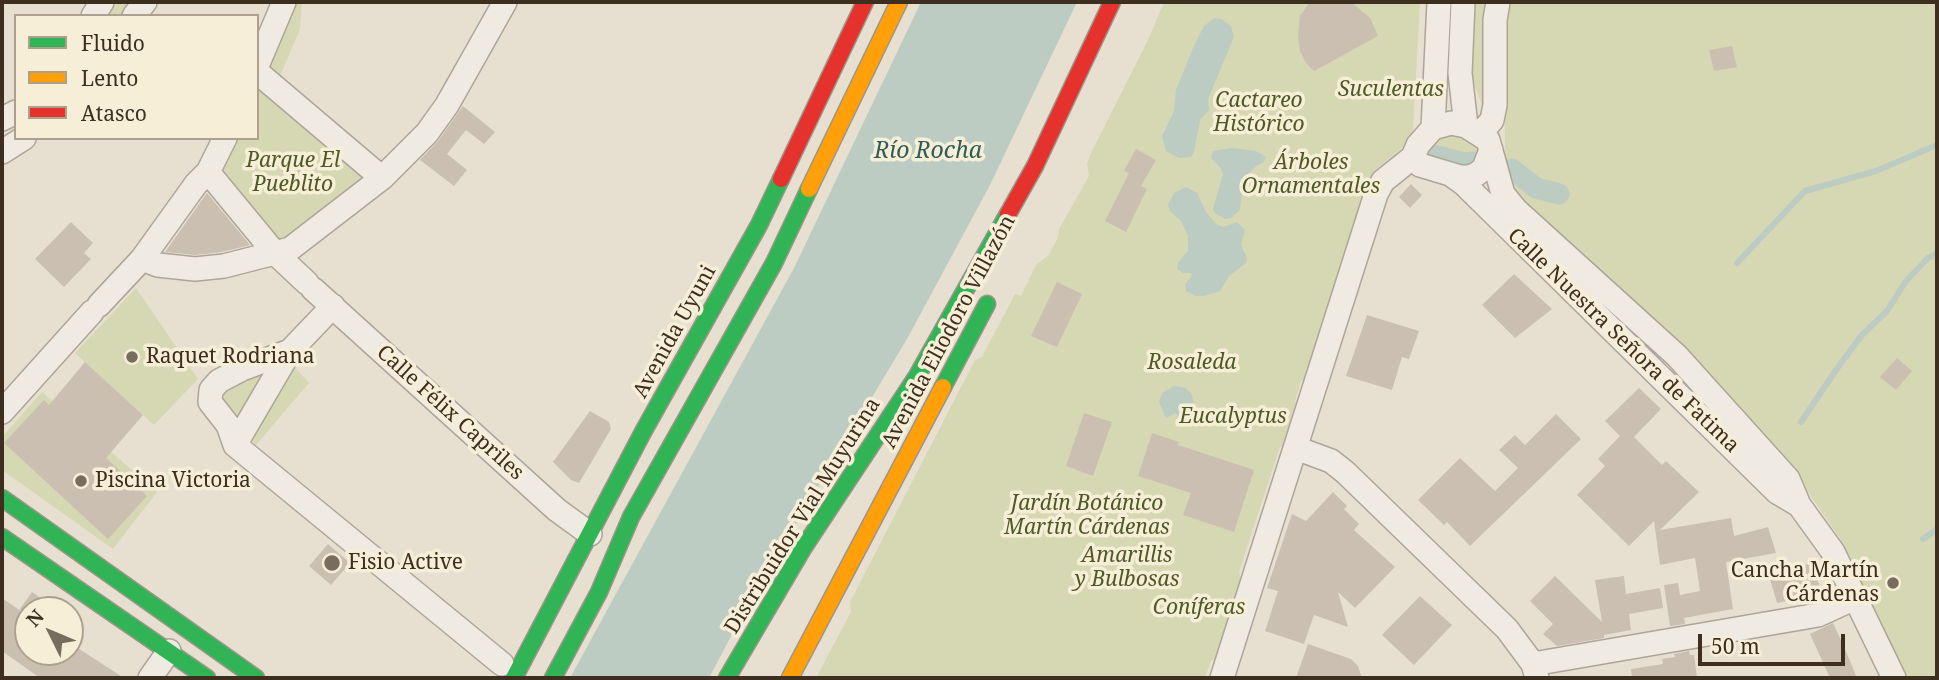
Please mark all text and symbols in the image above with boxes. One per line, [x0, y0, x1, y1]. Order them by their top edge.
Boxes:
legend [14, 14, 259, 140]
text: Fluido [81, 29, 145, 57]
text: Lento [81, 64, 138, 92]
park label: Suculentas [1338, 77, 1444, 103]
park label: Cactareo Histórico [1213, 88, 1305, 138]
text: Atasco [81, 99, 147, 127]
water label: Río Rocha [874, 137, 982, 165]
park label: Parque El Pueblito [246, 148, 340, 198]
park label: Árboles Ornamentales [1242, 150, 1380, 200]
street label: Avenida Eliodoro Villazón [877, 211, 1021, 453]
street label: Calle Nuestra Señora de Fatima [1502, 223, 1744, 459]
street label: Avenida Uyuni [628, 261, 722, 403]
street label: Calle Félix Capriles [371, 340, 529, 486]
place label: Raquet Rodriana [146, 344, 315, 370]
marker: Raquet Rodriana [124, 349, 140, 365]
park label: Rosaleda [1148, 350, 1236, 376]
street label: Distribuidor Vial Muyurina [720, 393, 886, 639]
park label: Eucalyptus [1179, 404, 1287, 430]
place label: Piscina Victoria [95, 468, 251, 494]
marker: Piscina Victoria [73, 473, 89, 489]
park label: Jardín Botánico Martín Cárdenas [1004, 491, 1170, 541]
park label: Amarillis y Bulbosas [1075, 543, 1179, 593]
place label: Fisio Active [348, 550, 463, 576]
marker: Fisio Active [322, 553, 342, 573]
place label: Cancha Martín Cárdenas [1731, 558, 1879, 608]
marker: Cancha Martín Cárdenas [1885, 575, 1901, 591]
park label: Coníferas [1153, 595, 1245, 621]
north arrow [14, 596, 84, 666]
text: N [20, 604, 50, 632]
scale bar [1701, 620, 1848, 664]
text: 50 m [1711, 632, 1760, 660]

